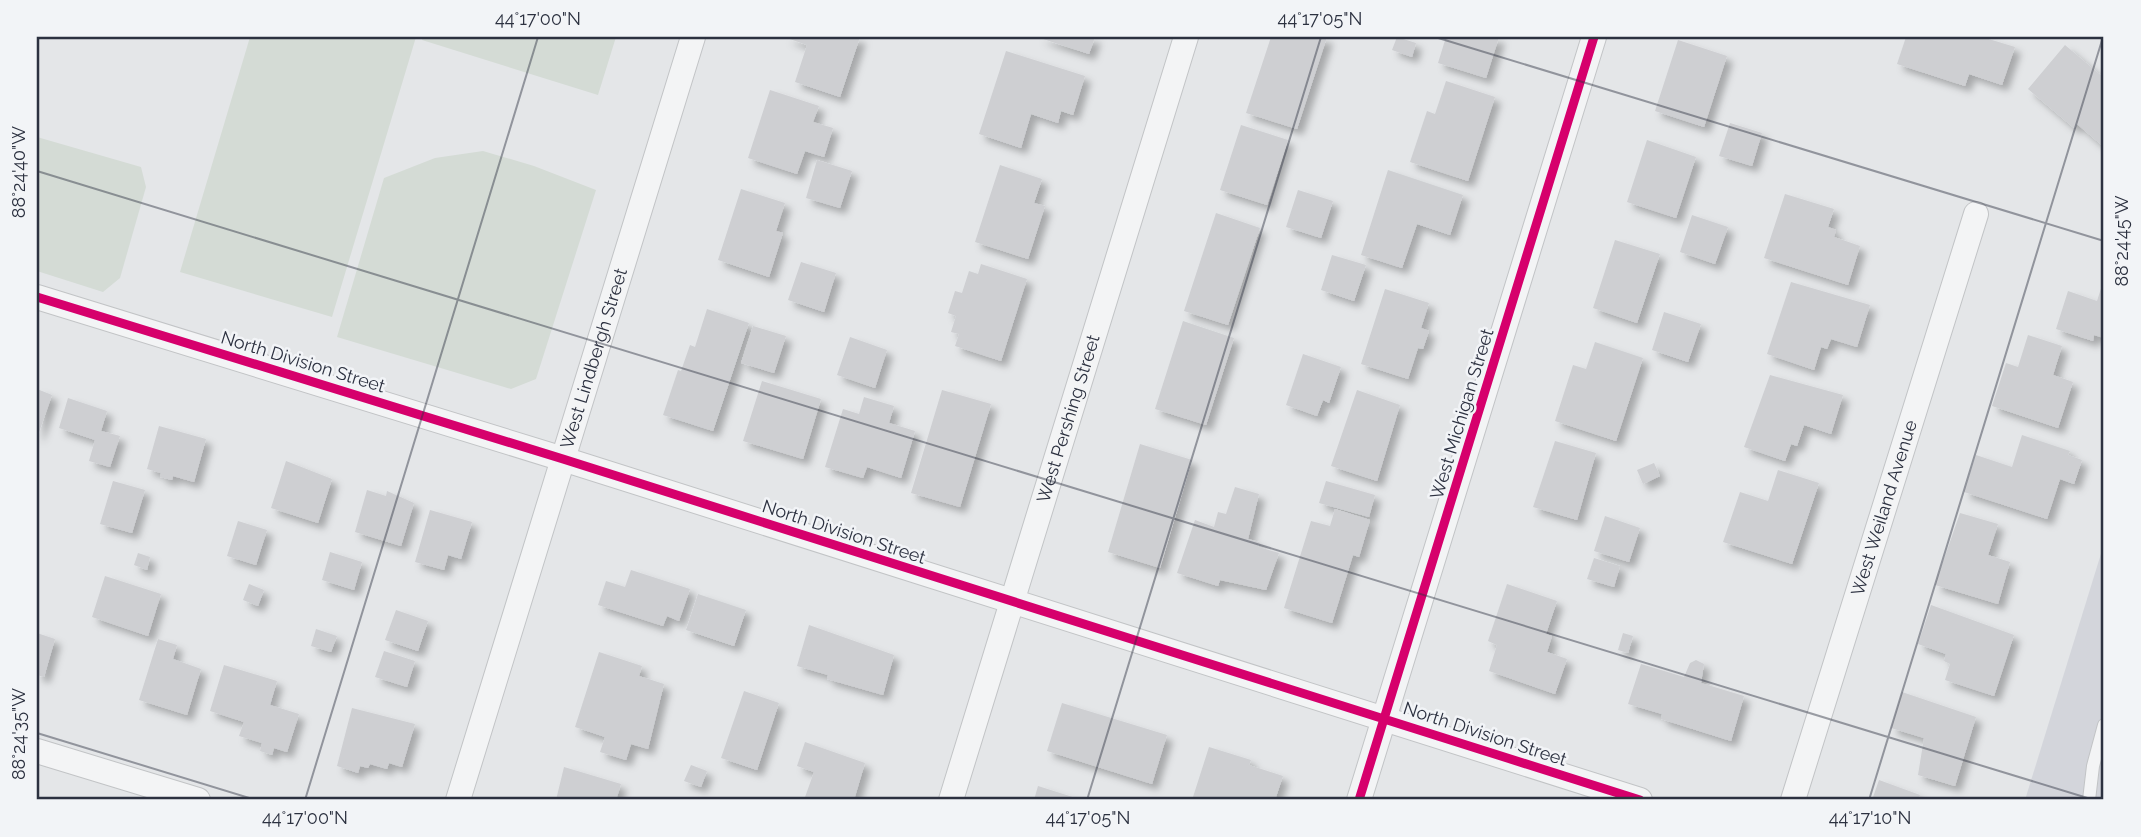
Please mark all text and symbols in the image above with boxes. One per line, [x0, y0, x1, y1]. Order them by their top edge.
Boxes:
text: 44°17'00"N [495, 8, 581, 29]
text: 44°17'05"N [1278, 8, 1362, 29]
text: 88°24'40"W [8, 126, 29, 218]
text: 88°24'45"W [2111, 195, 2132, 287]
street label: West Lindbergh Street [556, 266, 631, 451]
street label: West Michigan Street [1426, 326, 1498, 502]
street label: North Division Street [219, 327, 388, 396]
street label: West Pershing Street [1032, 332, 1104, 505]
street label: West Weiland Avenue [1846, 417, 1921, 598]
street label: North Division Street [760, 495, 928, 568]
text: 88°24'35"W [8, 688, 29, 780]
street label: North Division Street [1401, 697, 1569, 770]
text: 44°17'00"N [262, 807, 348, 828]
text: 44°17'05"N [1046, 807, 1130, 828]
text: 44°17'10"N [1829, 807, 1911, 828]

